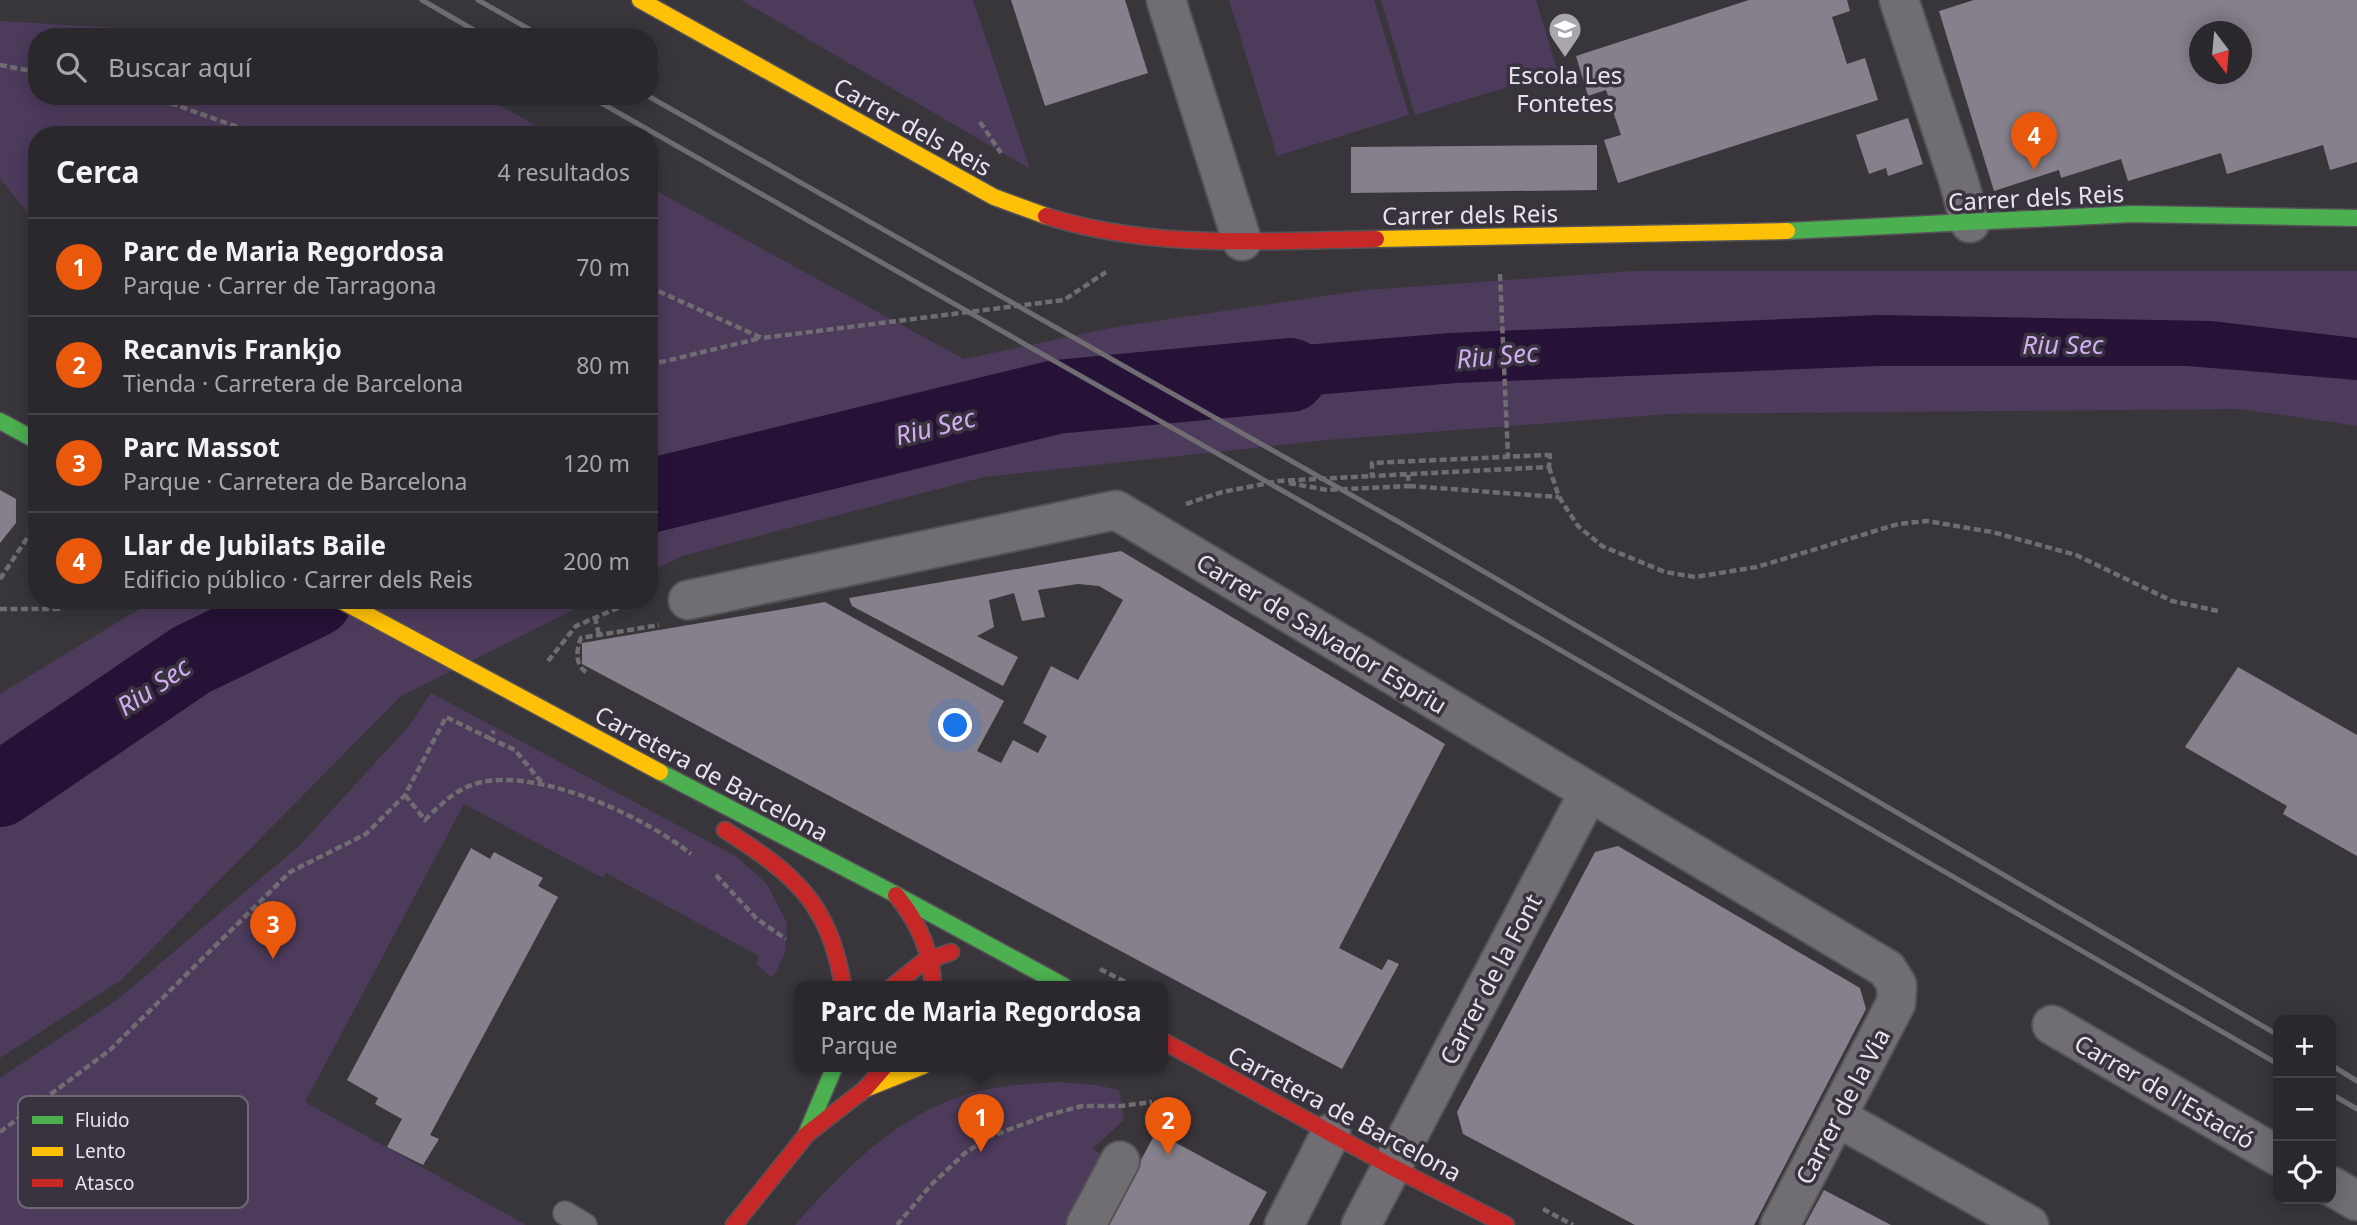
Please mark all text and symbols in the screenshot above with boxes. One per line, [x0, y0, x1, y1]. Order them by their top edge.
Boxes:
school or university icon: Escola Les Fontetes [1546, 10, 1584, 59]
north arrow [2189, 21, 2252, 84]
search box [28, 28, 658, 105]
icon: search [52, 48, 90, 86]
text: Buscar aquí [108, 49, 251, 85]
place label: Escola Les Fontetes [1508, 58, 1622, 119]
street label: Carrer dels Reis [828, 69, 998, 183]
pin: 4 [2011, 112, 2057, 170]
text: Cerca [56, 151, 139, 192]
text: 4 resultados [497, 156, 630, 188]
street label: Carrer dels Reis [1947, 176, 2125, 218]
street label: Carrer dels Reis [1382, 196, 1558, 232]
text: Parc de Maria Regordosa [123, 233, 444, 269]
text: 1 [72, 251, 86, 283]
text: 70 m [576, 251, 630, 283]
text: Parque · Carrer de Tarragona [123, 269, 436, 301]
water label: Riu Sec [2022, 326, 2104, 362]
text: Recanvis Frankjo [123, 331, 342, 367]
water label: Riu Sec [1455, 334, 1539, 376]
text: 2 [72, 349, 86, 381]
text: 80 m [576, 349, 630, 381]
text: Tienda · Carretera de Barcelona [123, 367, 463, 399]
water label: Riu Sec [891, 399, 979, 453]
text: Parc Massot [123, 429, 280, 465]
text: 3 [72, 447, 86, 479]
text: 120 m [563, 447, 630, 479]
text: Parque · Carretera de Barcelona [123, 465, 467, 497]
text: Llar de Jubilats Baile [123, 527, 386, 563]
text: 4 [72, 545, 86, 577]
text: 200 m [563, 545, 630, 577]
street label: Carrer de Salvador Espriu [1191, 545, 1453, 721]
text: Edificio público · Carrer dels Reis [123, 563, 473, 595]
water label: Riu Sec [109, 648, 197, 724]
street label: Carretera de Barcelona [589, 697, 835, 849]
your location [938, 708, 972, 742]
street label: Carrer de la Font [1431, 888, 1549, 1070]
pin: 3 [250, 901, 296, 959]
popup [794, 981, 1168, 1072]
text: Parc de Maria Regordosa [820, 993, 1142, 1029]
map controls [2273, 1015, 2336, 1204]
button: + [2273, 1015, 2336, 1078]
street label: Carrer de la Via [1787, 1022, 1897, 1190]
street label: Carrer de l'Estació [2069, 1026, 2261, 1156]
text: Parque [820, 1029, 898, 1061]
street label: Carretera de Barcelona [1222, 1037, 1468, 1189]
button: − [2273, 1078, 2336, 1141]
pin: 1 [958, 1094, 1004, 1152]
legend [18, 1096, 248, 1208]
pin: 2 [1145, 1097, 1191, 1155]
text: Fluido [75, 1107, 130, 1133]
text: Lento [75, 1138, 126, 1164]
button: locate [2273, 1141, 2336, 1204]
text: Atasco [75, 1170, 134, 1196]

